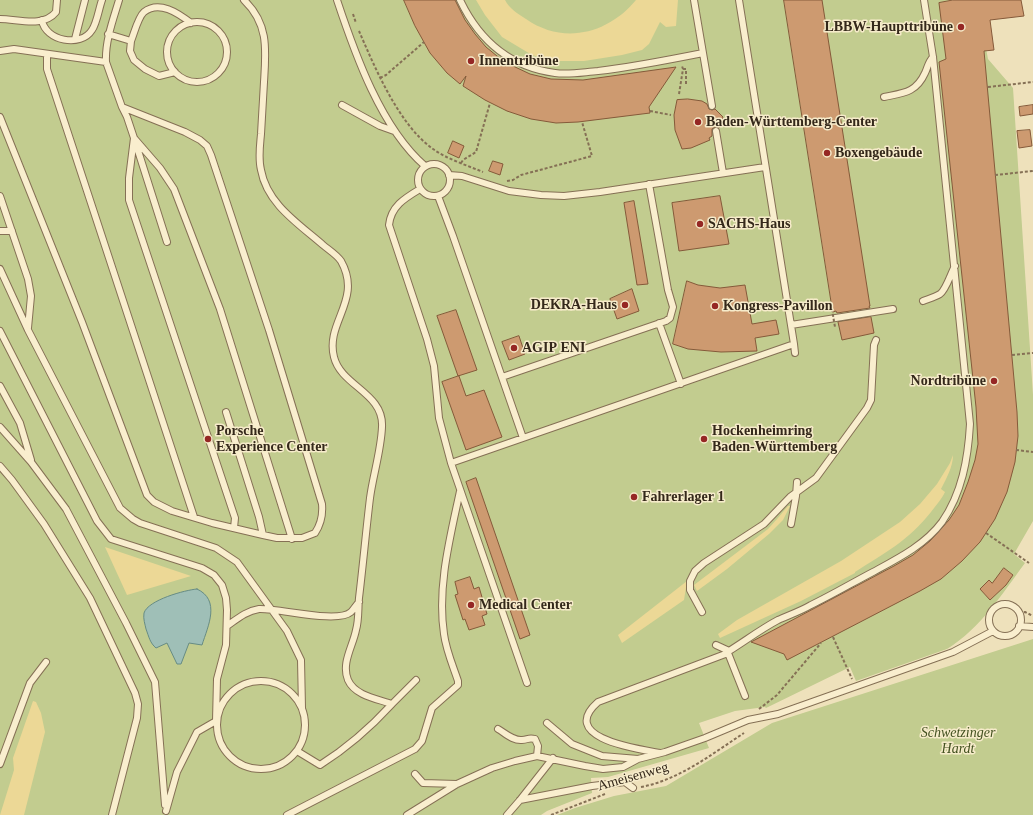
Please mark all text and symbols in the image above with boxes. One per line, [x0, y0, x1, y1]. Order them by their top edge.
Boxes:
place label: LBBW-Haupttribüne [824, 19, 953, 35]
marker: LBBW-Haupttribüne [956, 22, 966, 32]
place label: Innentribüne [479, 53, 558, 69]
marker: Innentribüne [466, 56, 476, 66]
place label: Baden-Württemberg-Center [706, 114, 877, 130]
marker: Baden-Württemberg-Center [693, 117, 703, 127]
place label: Boxengebäude [835, 145, 922, 161]
marker: Boxengebäude [822, 148, 832, 158]
place label: SACHS-Haus [708, 216, 790, 232]
marker: SACHS-Haus [695, 219, 705, 229]
place label: DEKRA-Haus [531, 297, 617, 313]
place label: Kongress-Pavillon [723, 298, 832, 314]
marker: DEKRA-Haus [620, 300, 630, 310]
marker: Kongress-Pavillon [710, 301, 720, 311]
place label: AGIP ENI [522, 340, 585, 356]
marker: AGIP ENI [509, 343, 519, 353]
place label: Nordtribüne [911, 373, 986, 389]
marker: Nordtribüne [989, 376, 999, 386]
place label: Porsche Experience Center [216, 423, 328, 456]
place label: Hockenheimring Baden-Württemberg [712, 423, 837, 456]
marker: Porsche Experience Center [203, 434, 213, 444]
marker: Hockenheimring Baden-Württemberg [699, 434, 709, 444]
place label: Fahrerlager 1 [642, 489, 725, 505]
marker: Fahrerlager 1 [629, 492, 639, 502]
place label: Medical Center [479, 597, 572, 613]
marker: Medical Center [466, 600, 476, 610]
park label: Schwetzinger Hardt [921, 725, 995, 758]
street label: Ameisenweg [596, 759, 670, 795]

